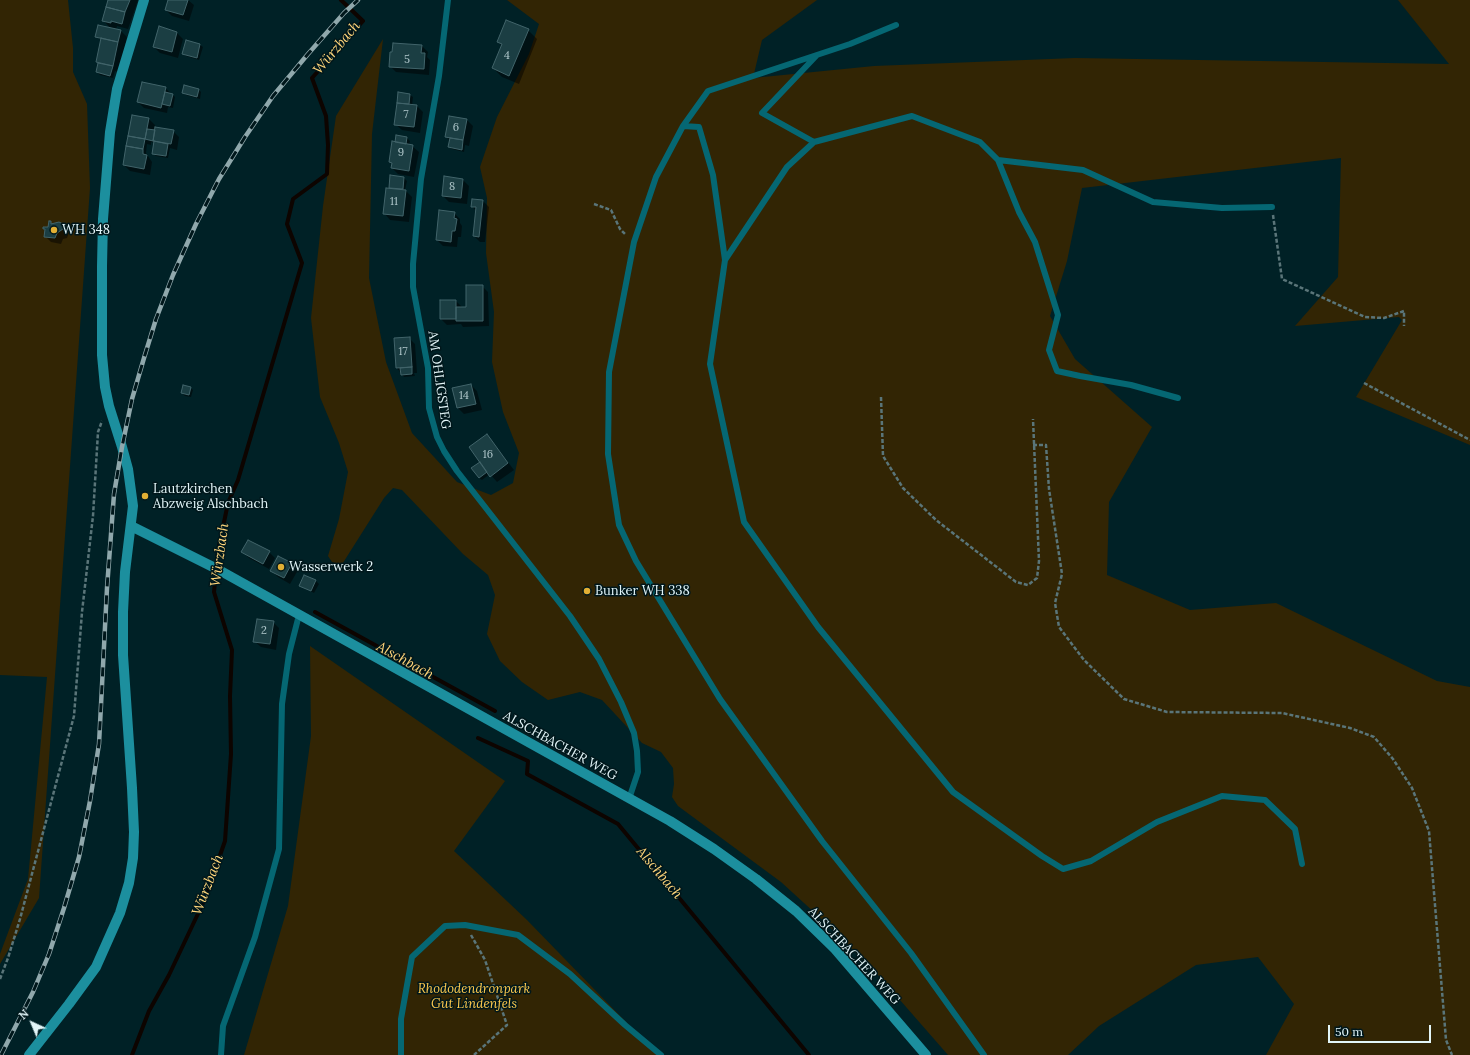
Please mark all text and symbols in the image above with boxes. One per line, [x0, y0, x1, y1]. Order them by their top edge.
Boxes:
water label: Würzbach [310, 18, 364, 78]
house number: 4 [504, 49, 510, 63]
house number: 5 [404, 53, 410, 67]
house number: 7 [403, 108, 409, 122]
house number: 6 [453, 121, 459, 135]
house number: 9 [398, 146, 404, 160]
house number: 8 [449, 180, 455, 194]
house number: 11 [390, 195, 398, 209]
place label: WH 348 [62, 222, 110, 238]
marker: WH 348 [49, 225, 59, 235]
street label: AM OHLIGSTEG [424, 330, 454, 430]
house number: 17 [398, 345, 408, 359]
house number: 14 [459, 389, 469, 403]
house number: 16 [483, 448, 493, 462]
place label: Lautzkirchen Abzweig Alschbach [153, 481, 268, 512]
marker: Lautzkirchen Abzweig Alschbach [140, 491, 150, 501]
water label: Würzbach [207, 522, 233, 588]
place label: Wasserwerk 2 [289, 559, 373, 575]
marker: Wasserwerk 2 [276, 562, 286, 572]
place label: Bunker WH 338 [595, 583, 690, 599]
marker: Bunker WH 338 [582, 586, 592, 596]
house number: 2 [261, 624, 267, 638]
water label: Alschbach [373, 638, 437, 684]
street label: ALSCHBACHER WEG [500, 708, 620, 784]
water label: Alschbach [632, 844, 686, 902]
water label: Würzbach [189, 852, 227, 918]
street label: ALSCHBACHER WEG [805, 904, 903, 1008]
park label: Rhododendronpark Gut Lindenfels [418, 981, 530, 1012]
north arrow [12, 1003, 52, 1043]
text: N [16, 1006, 32, 1022]
scale bar [1330, 1017, 1433, 1043]
text: 50 m [1335, 1024, 1363, 1039]

